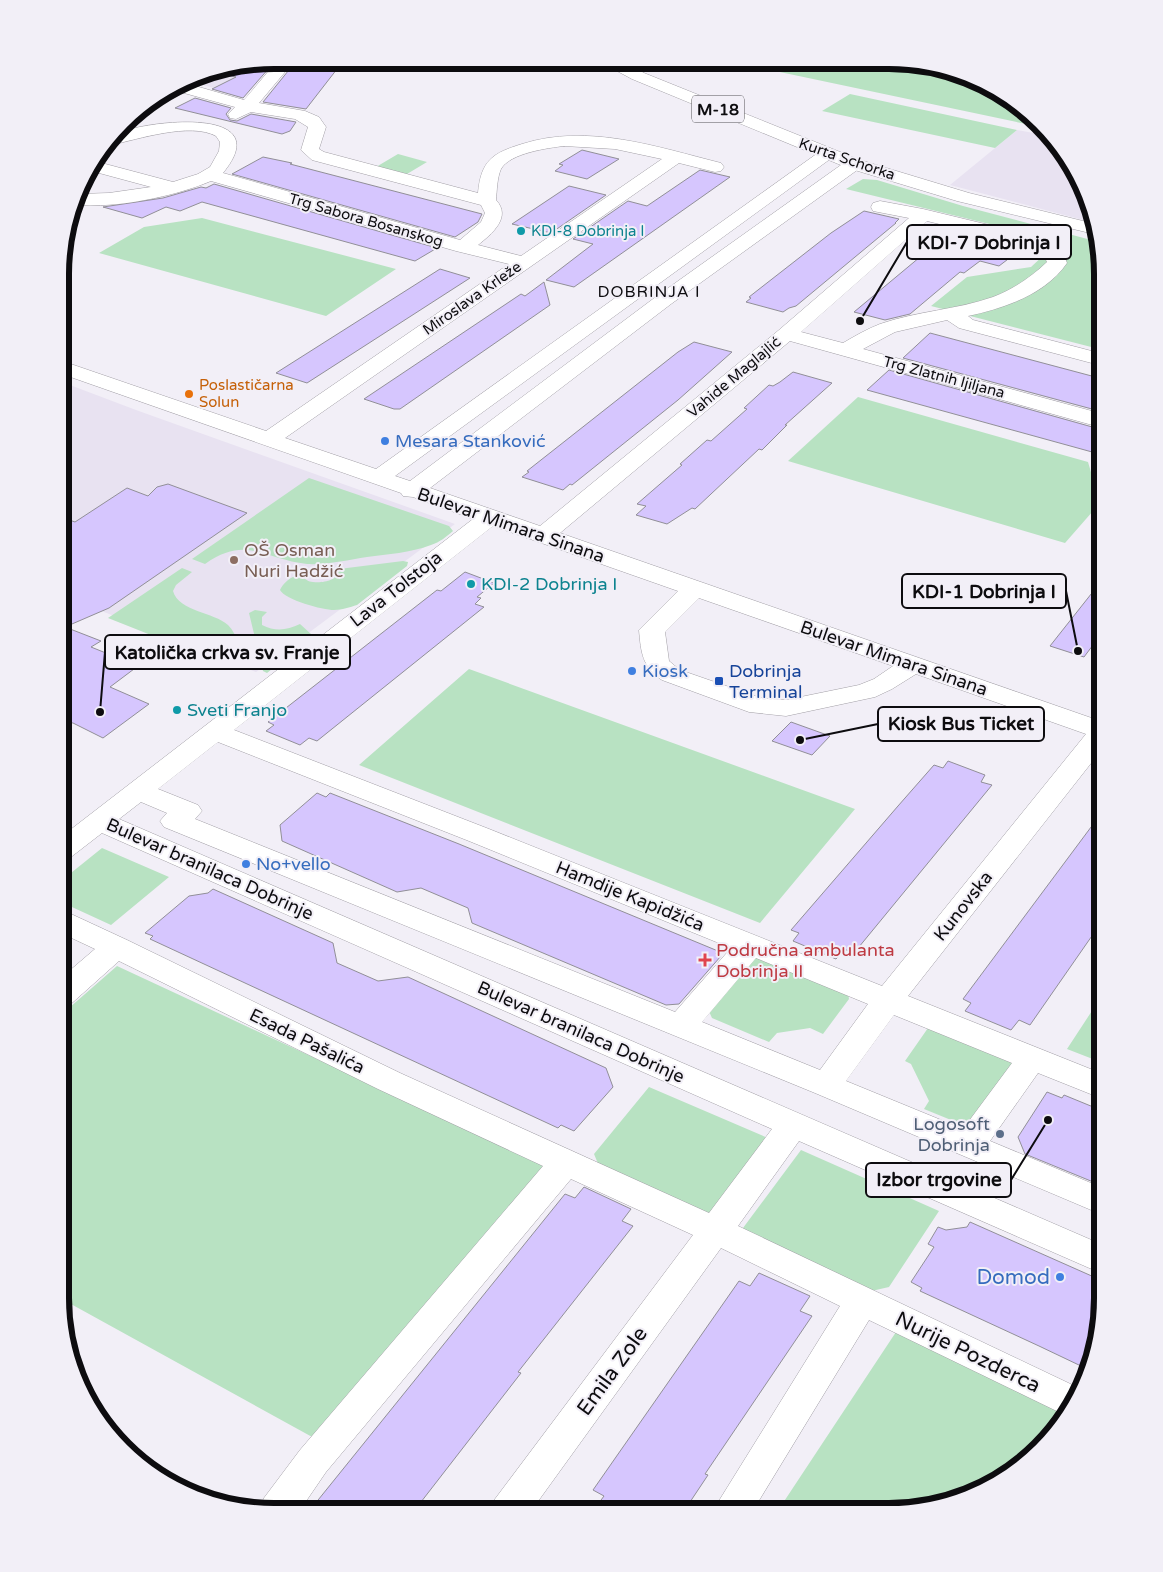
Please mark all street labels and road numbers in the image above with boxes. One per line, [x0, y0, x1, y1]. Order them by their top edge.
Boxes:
road number: M-18 [692, 96, 744, 122]
street label: Kurta Schorka [796, 134, 898, 184]
street label: Trg Sabora Bosanskog [287, 189, 445, 251]
street label: Miroslava Krleže [419, 257, 525, 339]
street label: Vahide Maglajlić [684, 333, 784, 421]
street label: Trg Zlatnih ljiljana [881, 352, 1007, 402]
street label: Bulevar Mimara Sinana [414, 483, 608, 567]
street label: Lava Tolstoja [346, 546, 446, 632]
street label: Bulevar Mimara Sinana [797, 616, 991, 700]
street label: Bulevar branilaca Dobrinje [103, 813, 317, 925]
street label: Hamdije Kapidžića [553, 856, 707, 936]
street label: Kunovska [929, 867, 997, 945]
street label: Bulevar branilaca Dobrinje [474, 976, 688, 1088]
street label: Esada Pašalića [246, 1004, 368, 1078]
street label: Nurije Pozderca [891, 1307, 1044, 1398]
street label: Emila Zole [572, 1322, 653, 1421]

